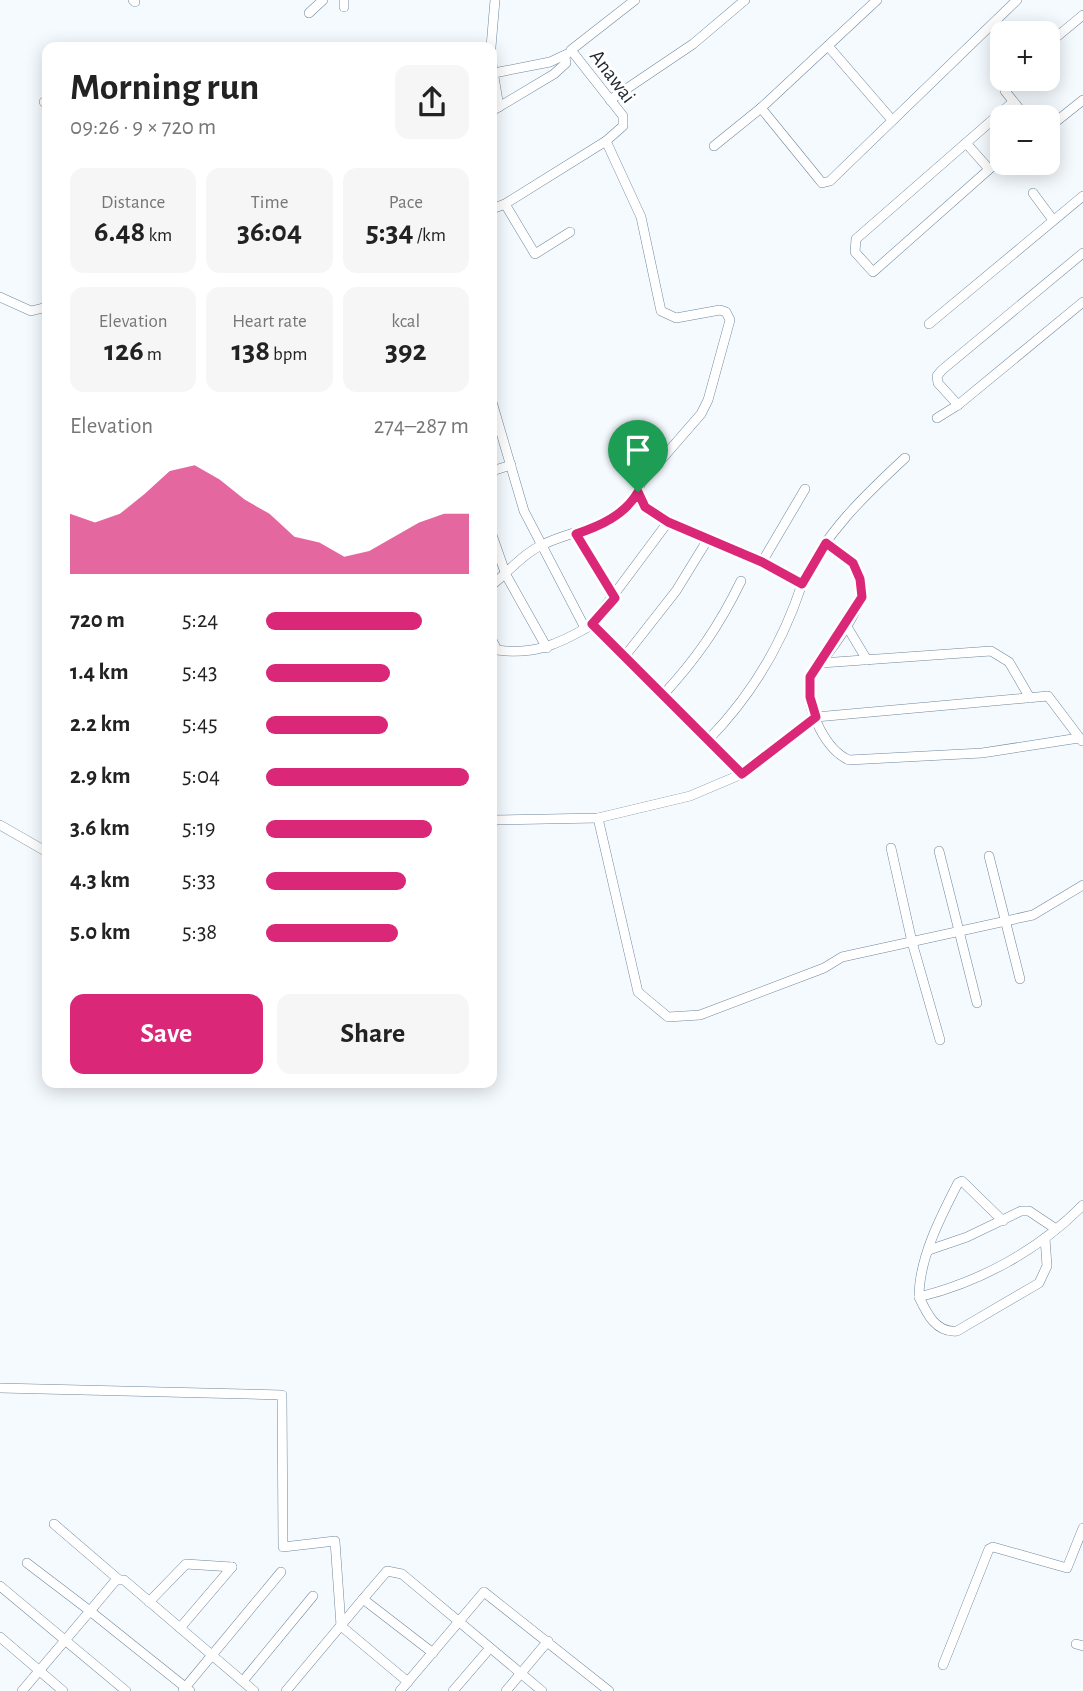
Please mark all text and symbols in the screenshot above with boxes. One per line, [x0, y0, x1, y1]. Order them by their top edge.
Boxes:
map controls [990, 21, 1060, 175]
button: + [990, 21, 1060, 91]
street label: Anawai [586, 46, 639, 107]
button: share [395, 65, 469, 139]
text: Morning run [70, 69, 259, 107]
button: − [990, 105, 1060, 175]
text: 09:26 · 9 × 720 m [70, 116, 216, 139]
text: Distance [101, 193, 165, 212]
text: Time [251, 193, 288, 212]
text: Pace [389, 193, 423, 212]
text: 6.48 [94, 217, 145, 247]
text: 36:04 [237, 217, 302, 247]
text: 5:34 [366, 217, 414, 247]
text: km [145, 226, 172, 245]
text: /km [414, 226, 446, 245]
text: Elevation [99, 312, 168, 331]
text: Heart rate [232, 312, 307, 331]
text: kcal [391, 312, 420, 331]
text: 126 [104, 336, 144, 366]
text: 138 [231, 336, 270, 366]
text: 392 [385, 336, 427, 366]
text: m [144, 345, 162, 364]
text: bpm [270, 345, 308, 364]
text: Elevation [70, 415, 153, 438]
text: 274–287 m [374, 415, 469, 438]
pin [608, 420, 668, 492]
icon: arrive [619, 431, 657, 469]
text: 720 m [70, 609, 125, 632]
text: 5:24 [182, 609, 218, 632]
text: 1.4 km [70, 661, 129, 684]
text: 5:43 [182, 661, 217, 684]
text: 2.2 km [70, 713, 130, 736]
text: 5:45 [182, 713, 218, 736]
text: 2.9 km [70, 765, 131, 788]
text: 5:04 [182, 765, 220, 788]
text: 3.6 km [70, 817, 130, 840]
text: 5:19 [182, 817, 216, 840]
text: 4.3 km [70, 869, 130, 892]
text: 5:33 [182, 869, 216, 892]
text: 5.0 km [70, 921, 131, 944]
text: 5:38 [182, 921, 217, 944]
button: Save [70, 994, 263, 1074]
button: Share [277, 994, 469, 1074]

